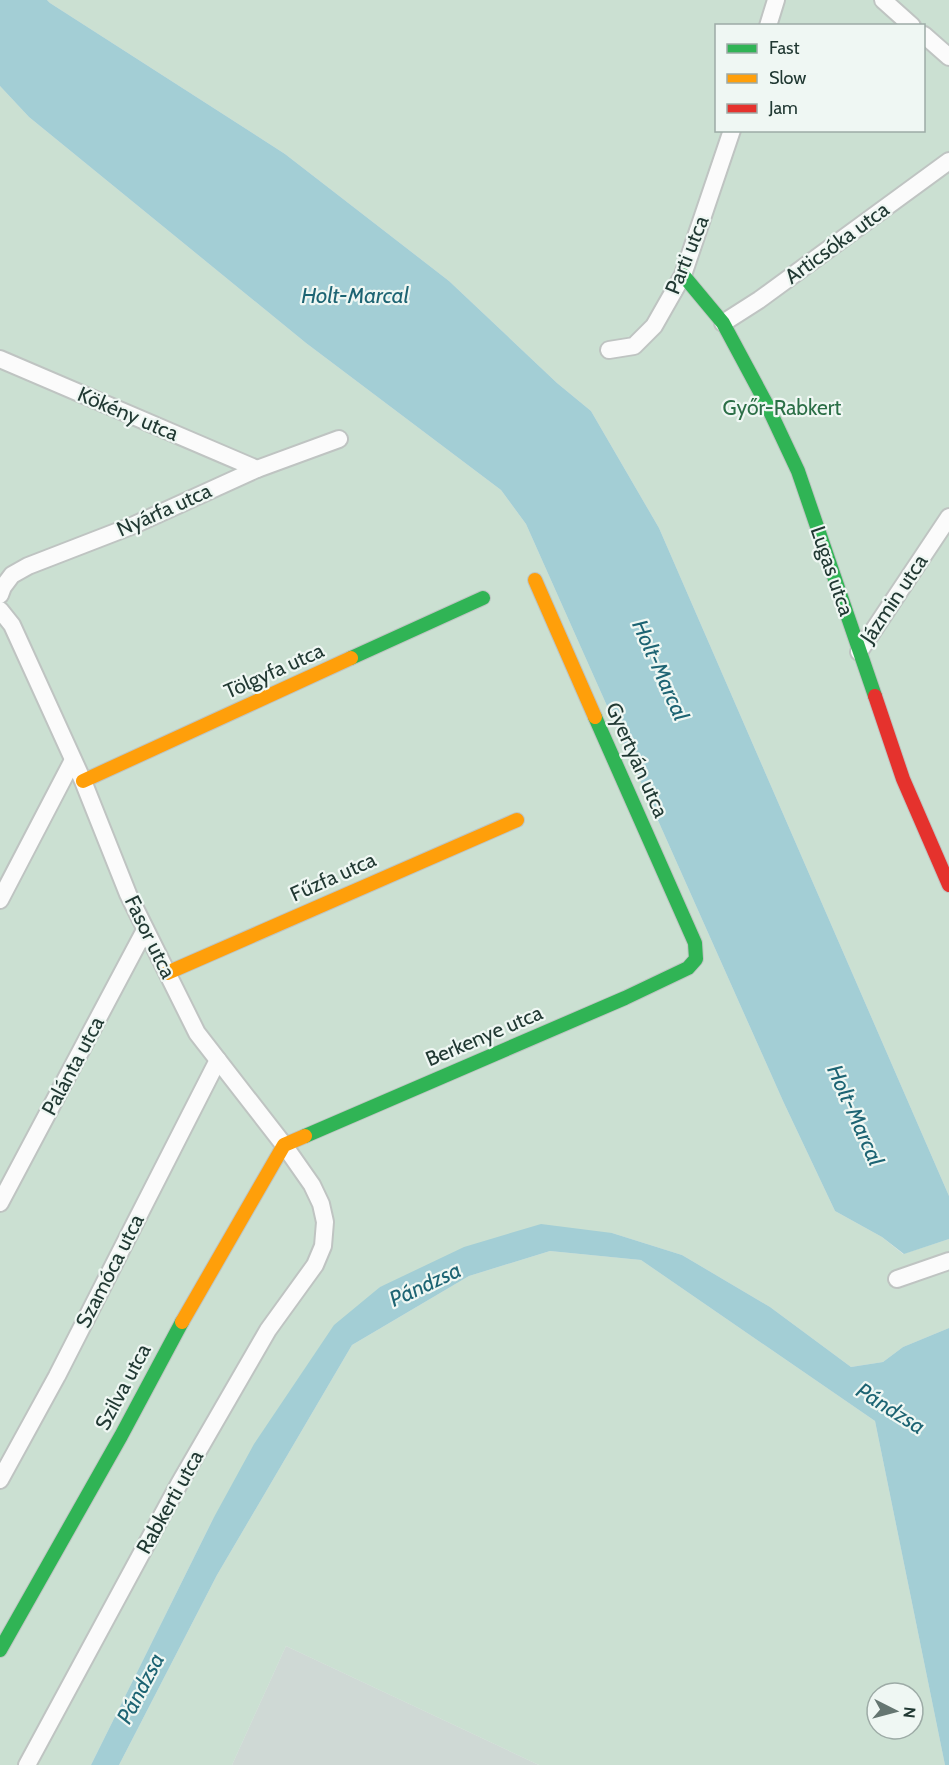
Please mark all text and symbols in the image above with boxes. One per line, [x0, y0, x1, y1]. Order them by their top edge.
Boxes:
legend [715, 24, 925, 132]
text: Fast [769, 37, 800, 59]
text: Slow [769, 67, 806, 89]
text: Jam [768, 97, 798, 119]
street label: Articsóka utca [780, 196, 894, 289]
street label: Parti utca [660, 212, 714, 298]
water label: Holt-Marcal [301, 282, 410, 309]
street label: Kökény utca [74, 381, 182, 446]
park label: Győr-Rabkert [723, 395, 841, 420]
street label: Nyárfa utca [113, 478, 215, 542]
street label: Lugas utca [806, 523, 859, 619]
street label: Jázmin utca [854, 549, 932, 649]
water label: Holt-Marcal [626, 616, 695, 726]
street label: Tölgyfa utca [220, 637, 327, 704]
street label: Gyertyán utca [601, 698, 674, 821]
street label: Fűzfa utca [286, 847, 380, 906]
street label: Fasor utca [120, 891, 181, 982]
street label: Berkenye utca [422, 1000, 546, 1071]
street label: Palánta utca [36, 1012, 109, 1119]
water label: Holt-Marcal [821, 1061, 890, 1171]
street label: Szamóca utca [70, 1210, 149, 1332]
water label: Pándzsa [385, 1256, 465, 1313]
street label: Szilva utca [90, 1339, 156, 1434]
water label: Pándzsa [851, 1377, 930, 1440]
street label: Rabkerti utca [131, 1446, 208, 1558]
water label: Pándzsa [111, 1648, 170, 1728]
north arrow [865, 1681, 925, 1741]
text: N [899, 1706, 919, 1719]

